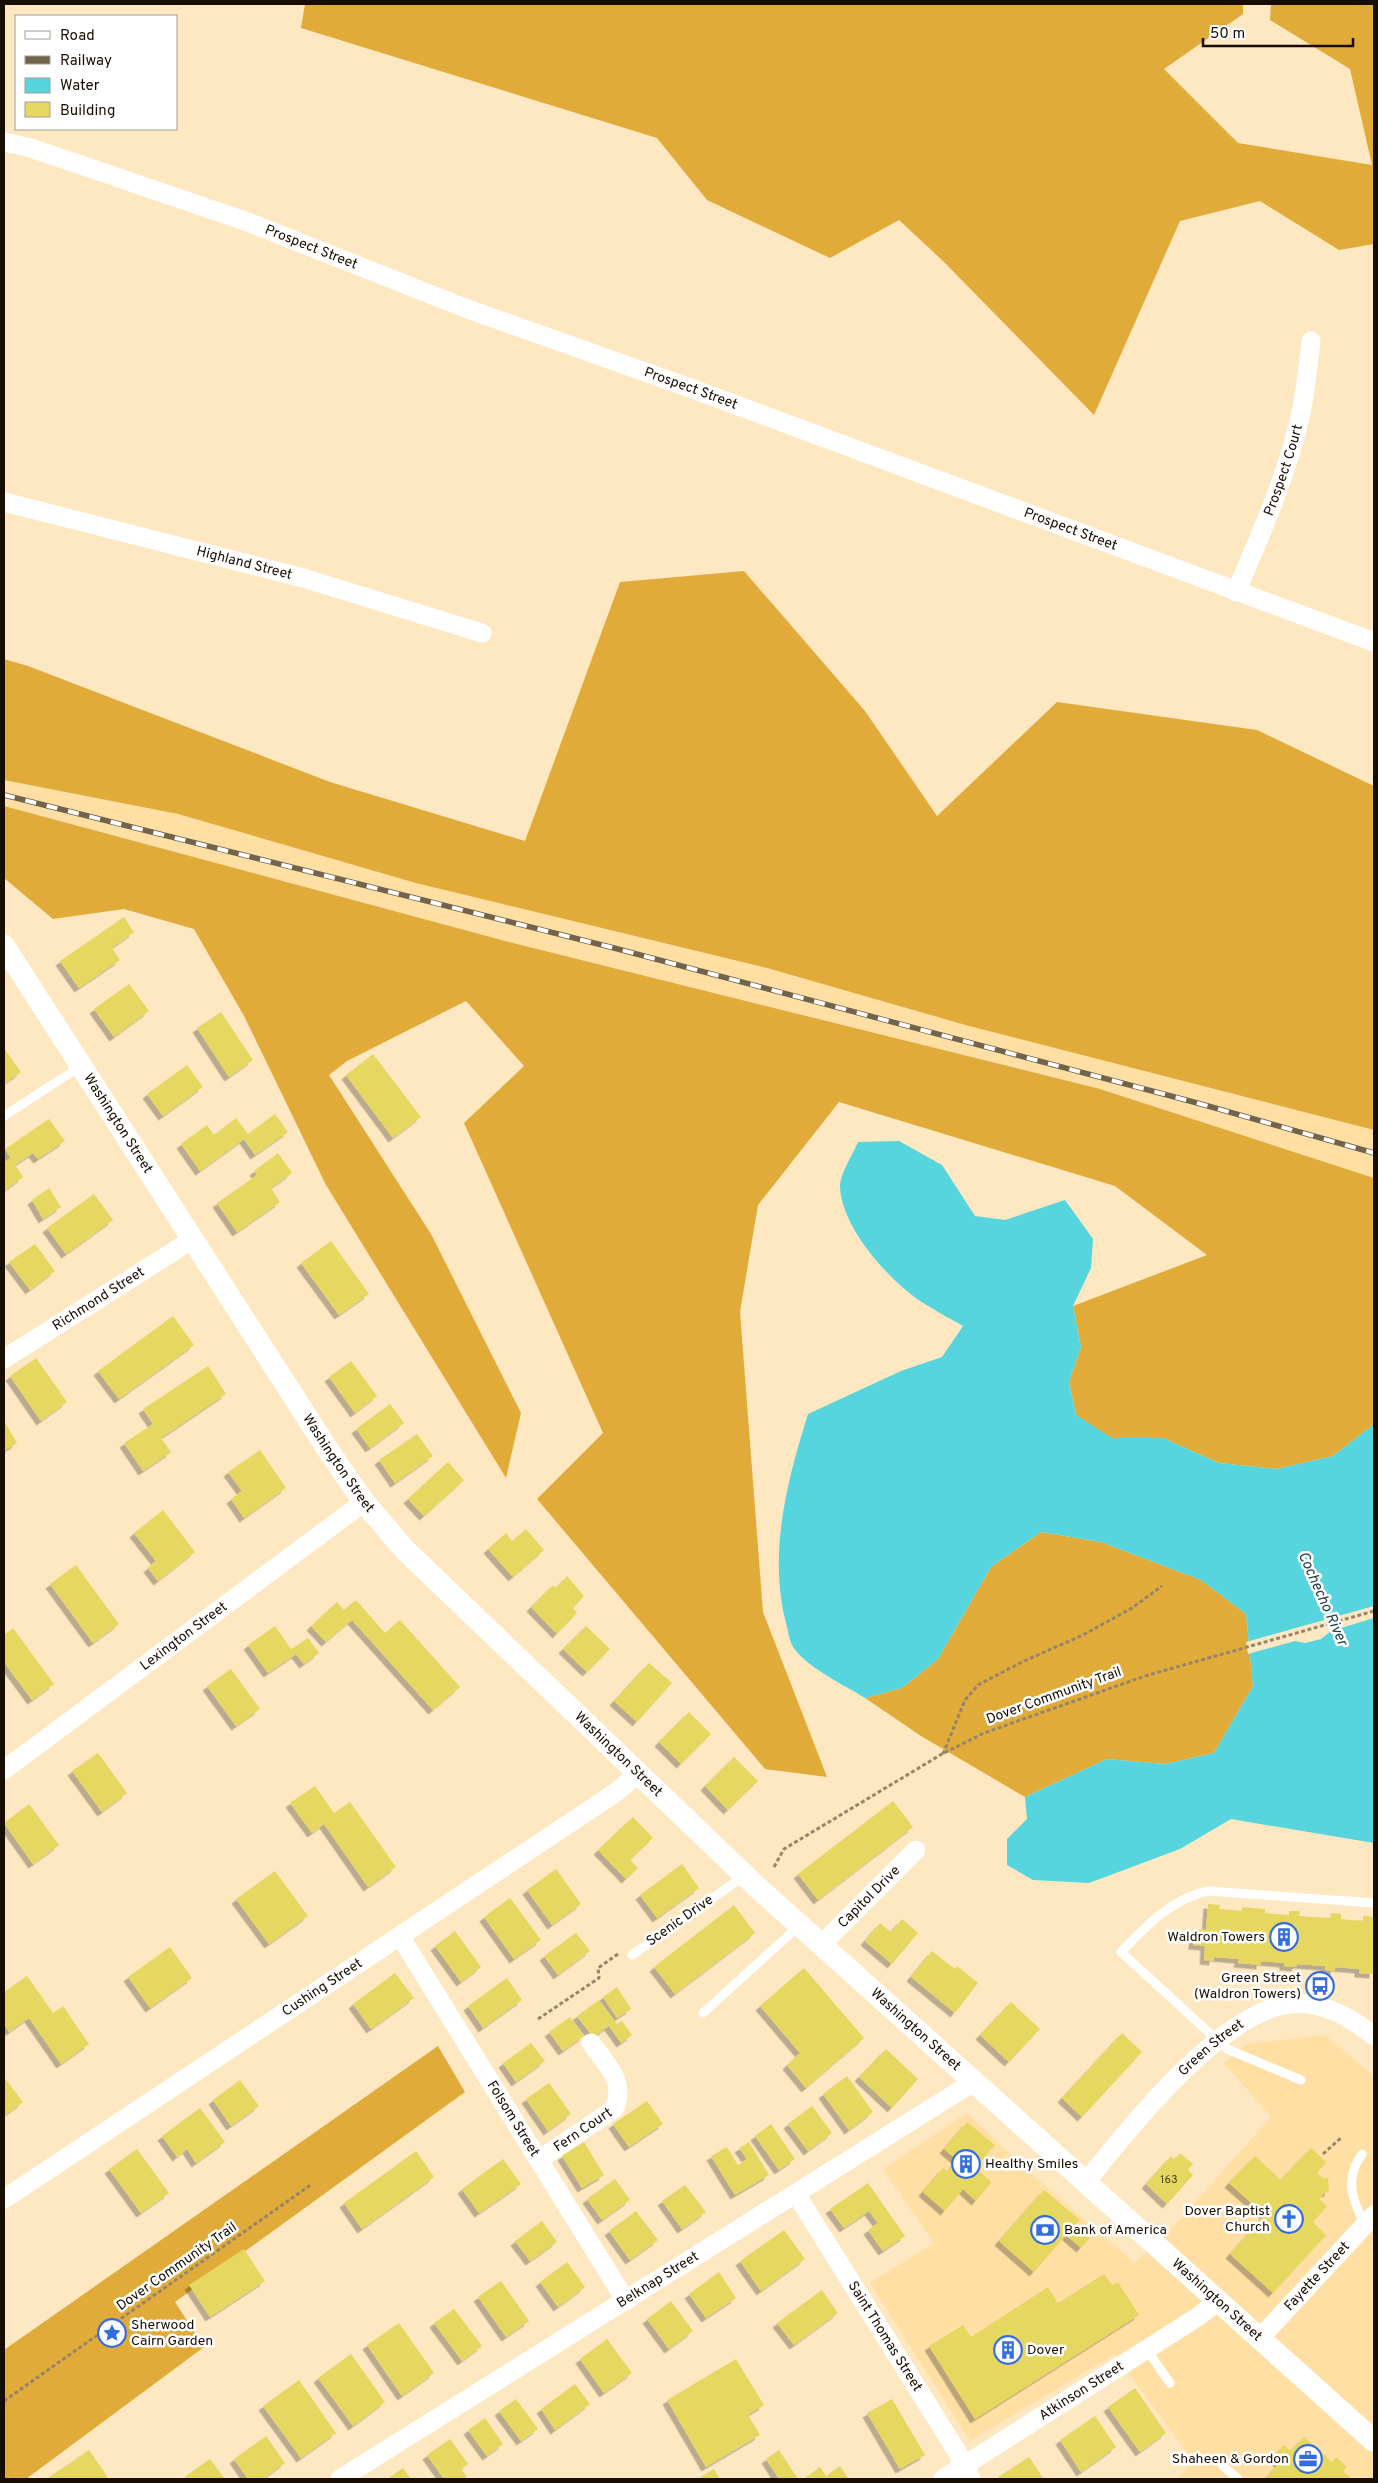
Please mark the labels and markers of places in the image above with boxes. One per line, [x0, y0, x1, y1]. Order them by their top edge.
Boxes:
building icon: Waldron Towers [1269, 1922, 1299, 1952]
place label: Waldron Towers [1167, 1929, 1265, 1946]
place label: Green Street (Waldron Towers) [1194, 1970, 1301, 2003]
bus stop icon: Green Street (Waldron Towers) [1305, 1971, 1335, 2001]
building icon: Healthy Smiles [951, 2149, 981, 2179]
place label: Healthy Smiles [985, 2156, 1078, 2173]
place label: Dover Baptist Church [1184, 2203, 1270, 2236]
church icon: Dover Baptist Church [1274, 2204, 1304, 2234]
bank icon: Bank of America [1030, 2215, 1060, 2245]
place label: Bank of America [1064, 2222, 1167, 2239]
place label: Sherwood Cairn Garden [131, 2317, 213, 2350]
place icon: Sherwood Cairn Garden [97, 2318, 127, 2348]
building icon: Dover [993, 2335, 1023, 2365]
place label: Dover [1027, 2342, 1065, 2359]
office icon: Shaheen & Gordon [1293, 2444, 1323, 2474]
place label: Shaheen & Gordon [1172, 2451, 1289, 2468]

